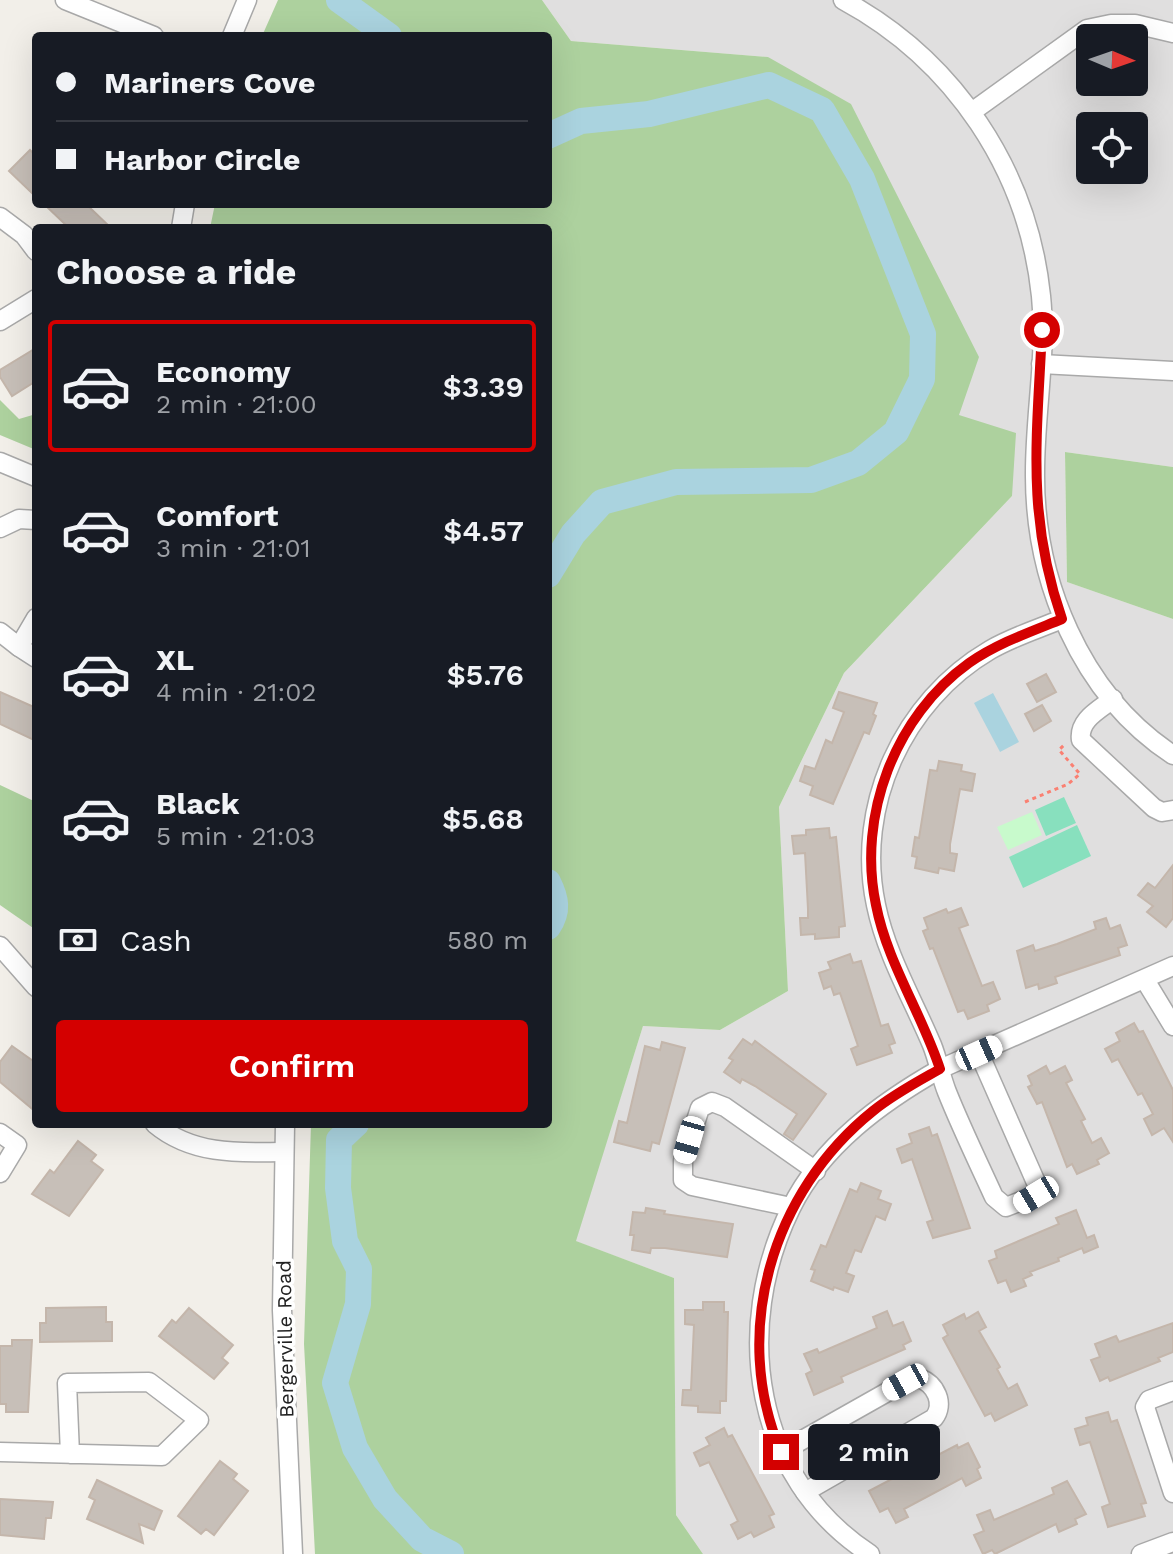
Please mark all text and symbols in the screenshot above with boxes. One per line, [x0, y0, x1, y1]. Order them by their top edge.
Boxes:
north arrow [1076, 24, 1148, 96]
map controls [1076, 24, 1148, 184]
text: Mariners Cove [104, 65, 315, 100]
button: locate [1076, 112, 1148, 184]
text: Harbor Circle [104, 142, 300, 177]
text: Choose a ride [56, 251, 296, 293]
route start [1024, 312, 1060, 348]
icon: car [60, 350, 132, 422]
text: Economy [156, 354, 291, 389]
text: $3.39 [443, 369, 524, 404]
text: 2 min · 21:00 [156, 389, 317, 419]
icon: car [60, 494, 132, 566]
text: Comfort [156, 498, 278, 533]
text: $4.57 [443, 513, 524, 548]
text: 3 min · 21:01 [156, 533, 311, 563]
icon: car [60, 638, 132, 710]
text: XL [156, 642, 194, 677]
text: $5.76 [447, 657, 524, 692]
text: 4 min · 21:02 [156, 677, 316, 707]
icon: car [60, 782, 132, 854]
text: Black [156, 786, 240, 821]
text: $5.68 [442, 801, 524, 836]
text: 5 min · 21:03 [156, 821, 315, 851]
icon: cash [56, 918, 100, 962]
text: Cash [120, 923, 192, 958]
text: 580 m [447, 925, 528, 955]
button: Confirm [56, 1020, 528, 1112]
car [952, 1032, 1006, 1074]
car [671, 1114, 707, 1166]
car [1009, 1172, 1063, 1218]
street label: Bergerville Road [272, 1260, 298, 1418]
car [878, 1360, 932, 1404]
callout: 2 min [809, 1424, 941, 1480]
route end [763, 1434, 799, 1470]
text: 2 min [838, 1437, 910, 1467]

